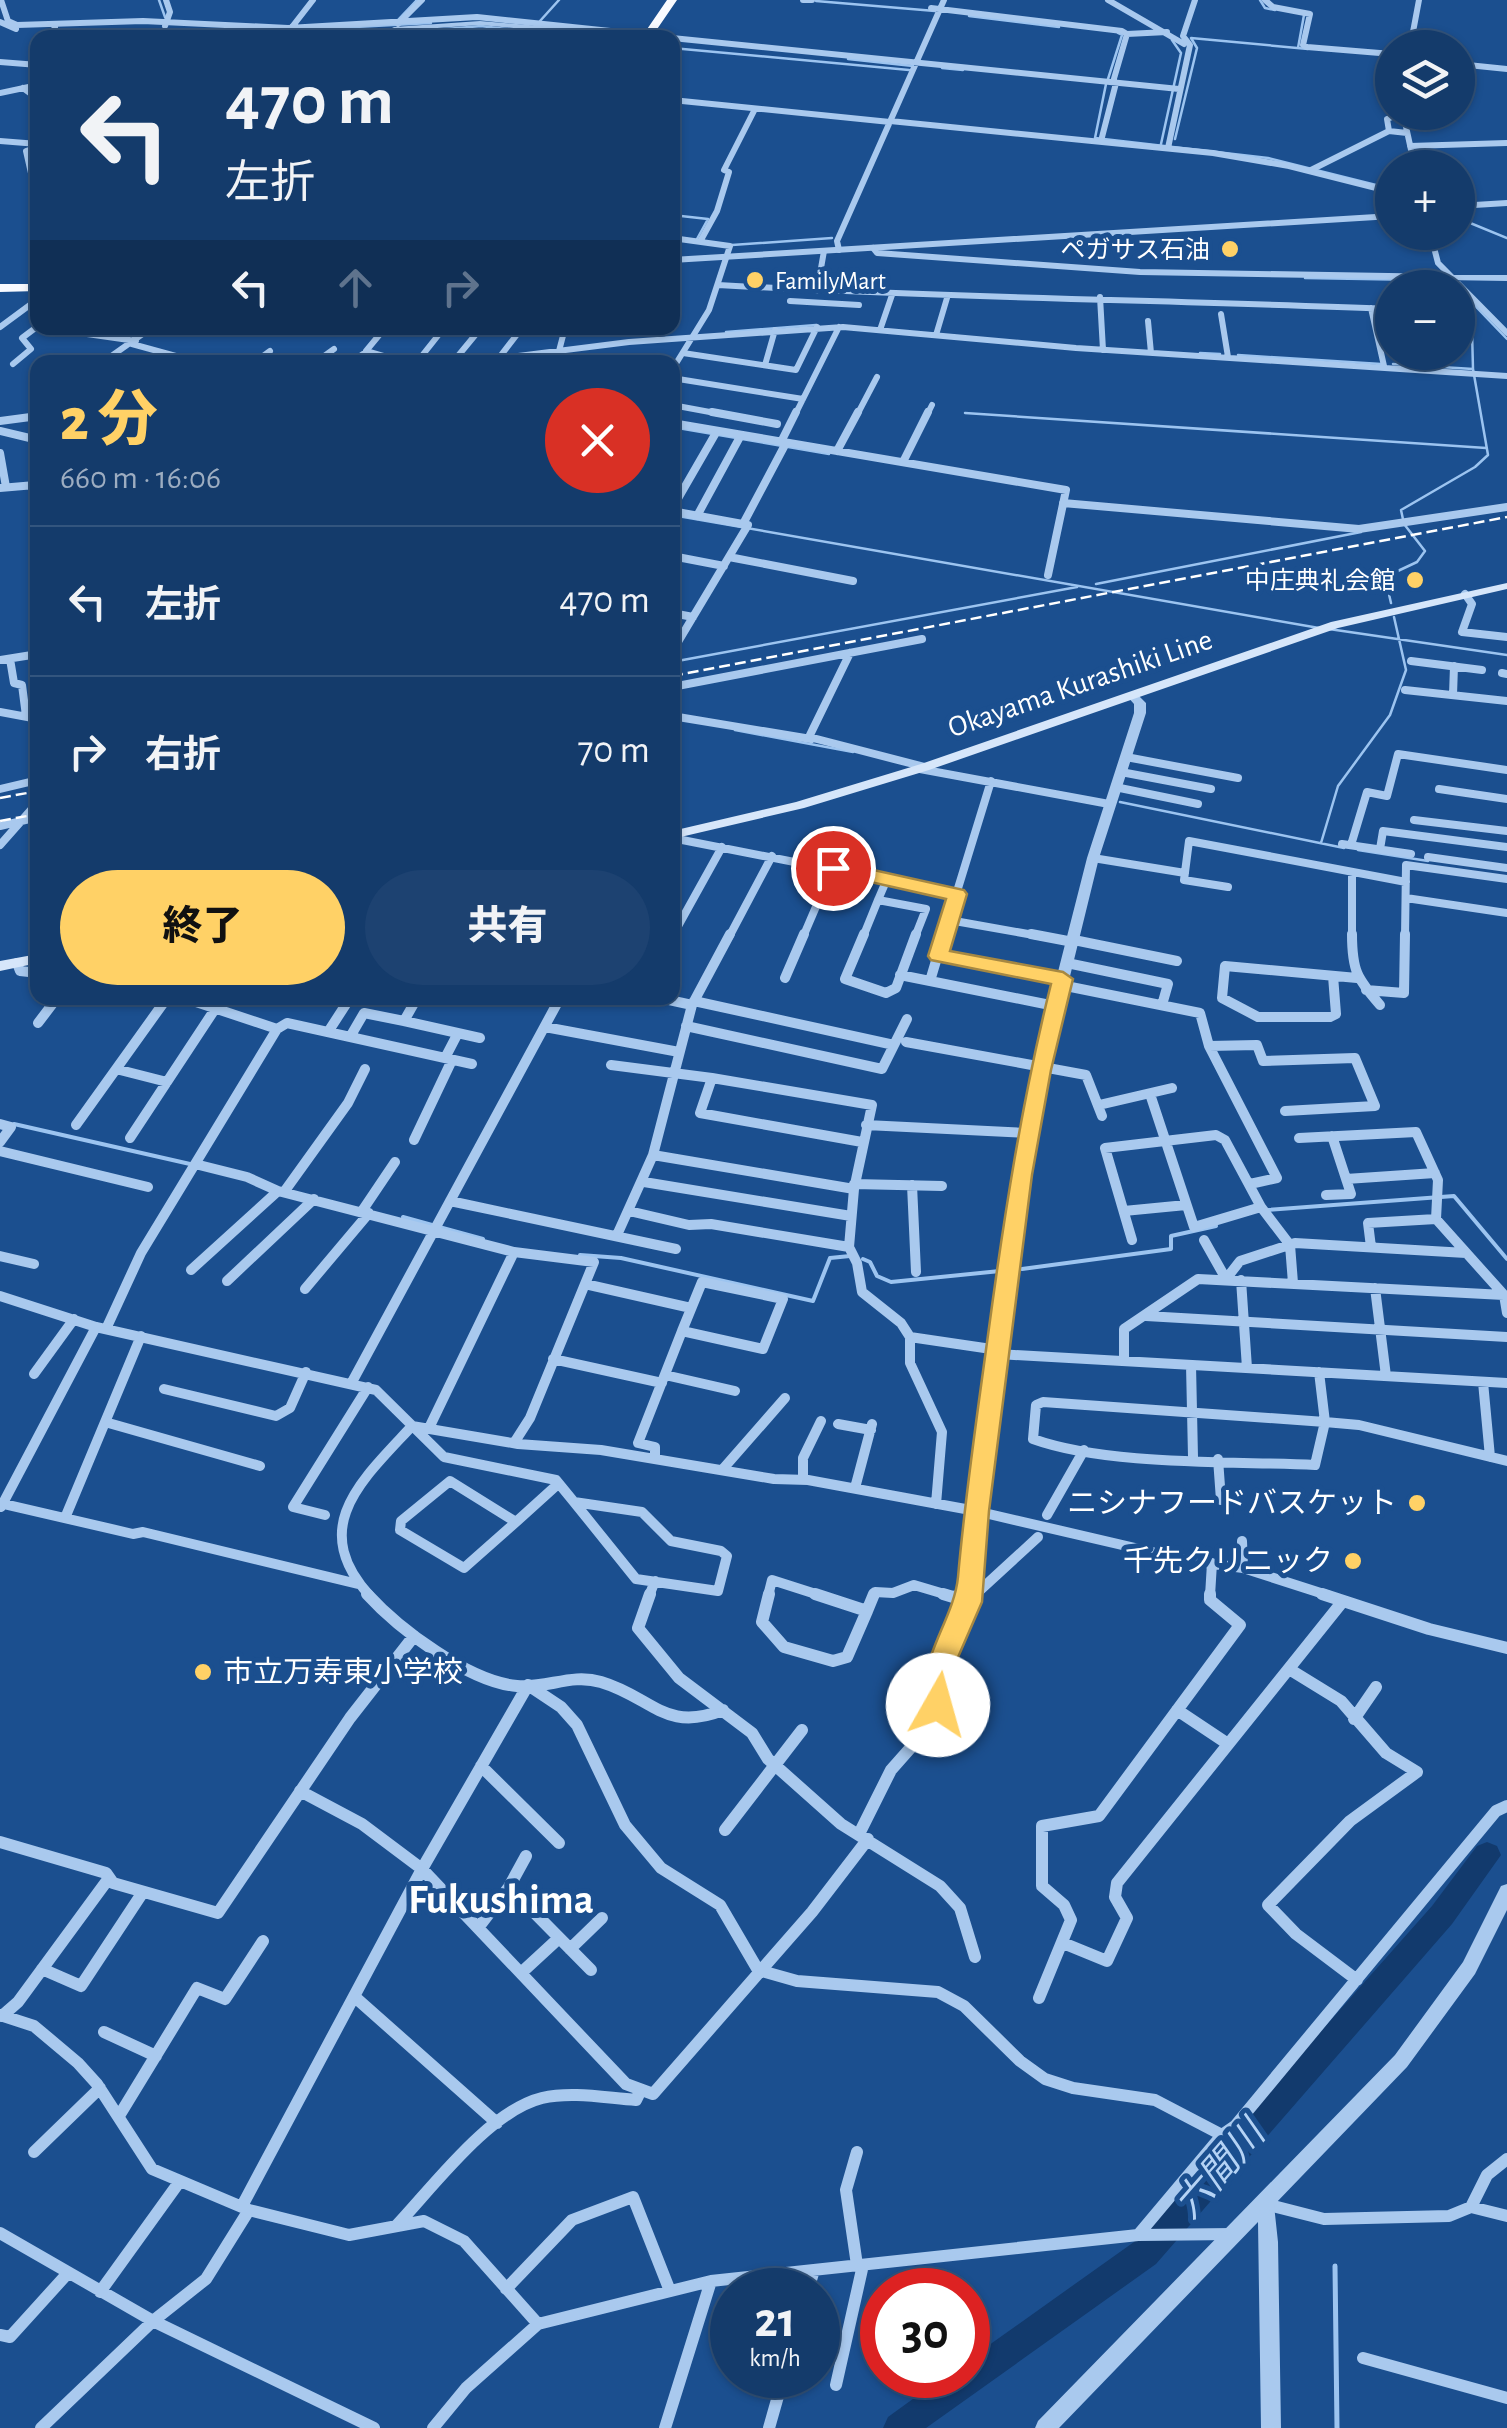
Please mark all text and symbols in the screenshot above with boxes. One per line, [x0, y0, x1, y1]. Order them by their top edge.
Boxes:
map controls [1375, 30, 1475, 370]
button: layers [1375, 30, 1475, 130]
text: 470 m [225, 67, 394, 137]
icon: left [60, 70, 190, 200]
button: + [1375, 150, 1475, 250]
text: 左折 [225, 161, 315, 206]
place label: ペガサス石油 [1060, 237, 1210, 263]
marker: ペガサス石油 [1219, 238, 1241, 260]
icon: left [223, 260, 278, 315]
icon: ahead [328, 260, 383, 315]
icon: right [433, 260, 488, 315]
marker: FamilyMart [744, 269, 766, 291]
place label: FamilyMart [775, 269, 886, 294]
button: − [1375, 270, 1475, 370]
button: close [545, 388, 650, 493]
text: 2 分 [60, 391, 157, 451]
text: 660 m · 16:06 [60, 462, 221, 494]
place label: 中庄典礼会館 [1245, 567, 1395, 594]
marker: 中庄典礼会館 [1404, 569, 1426, 591]
icon: left [60, 574, 115, 629]
text: 470 m [559, 582, 650, 620]
text: 左折 [145, 587, 221, 625]
street label: Okayama Kurashiki Line [944, 625, 1216, 743]
icon: right [60, 724, 115, 779]
text: 70 m [577, 732, 650, 770]
text: 右折 [145, 737, 221, 775]
pin [791, 826, 876, 911]
icon: arrive [806, 841, 861, 896]
button: 終了 [60, 870, 345, 985]
button: 共有 [365, 870, 650, 985]
place label: ニシナフードバスケット [1067, 1488, 1397, 1519]
marker: ニシナフードバスケット [1406, 1492, 1428, 1514]
place label: 千先クリニック [1123, 1546, 1333, 1577]
marker: 千先クリニック [1342, 1550, 1364, 1572]
position arrow [886, 1653, 990, 1757]
place label: 市立万寿東小学校 [223, 1656, 463, 1688]
marker: 市立万寿東小学校 [192, 1661, 214, 1683]
district label: Fukushima [408, 1879, 594, 1921]
water label: 六間川 [1167, 2111, 1275, 2226]
speed limit sign: 30 [860, 2268, 990, 2398]
text: 21 [754, 2296, 796, 2346]
text: km/h [749, 2346, 801, 2371]

